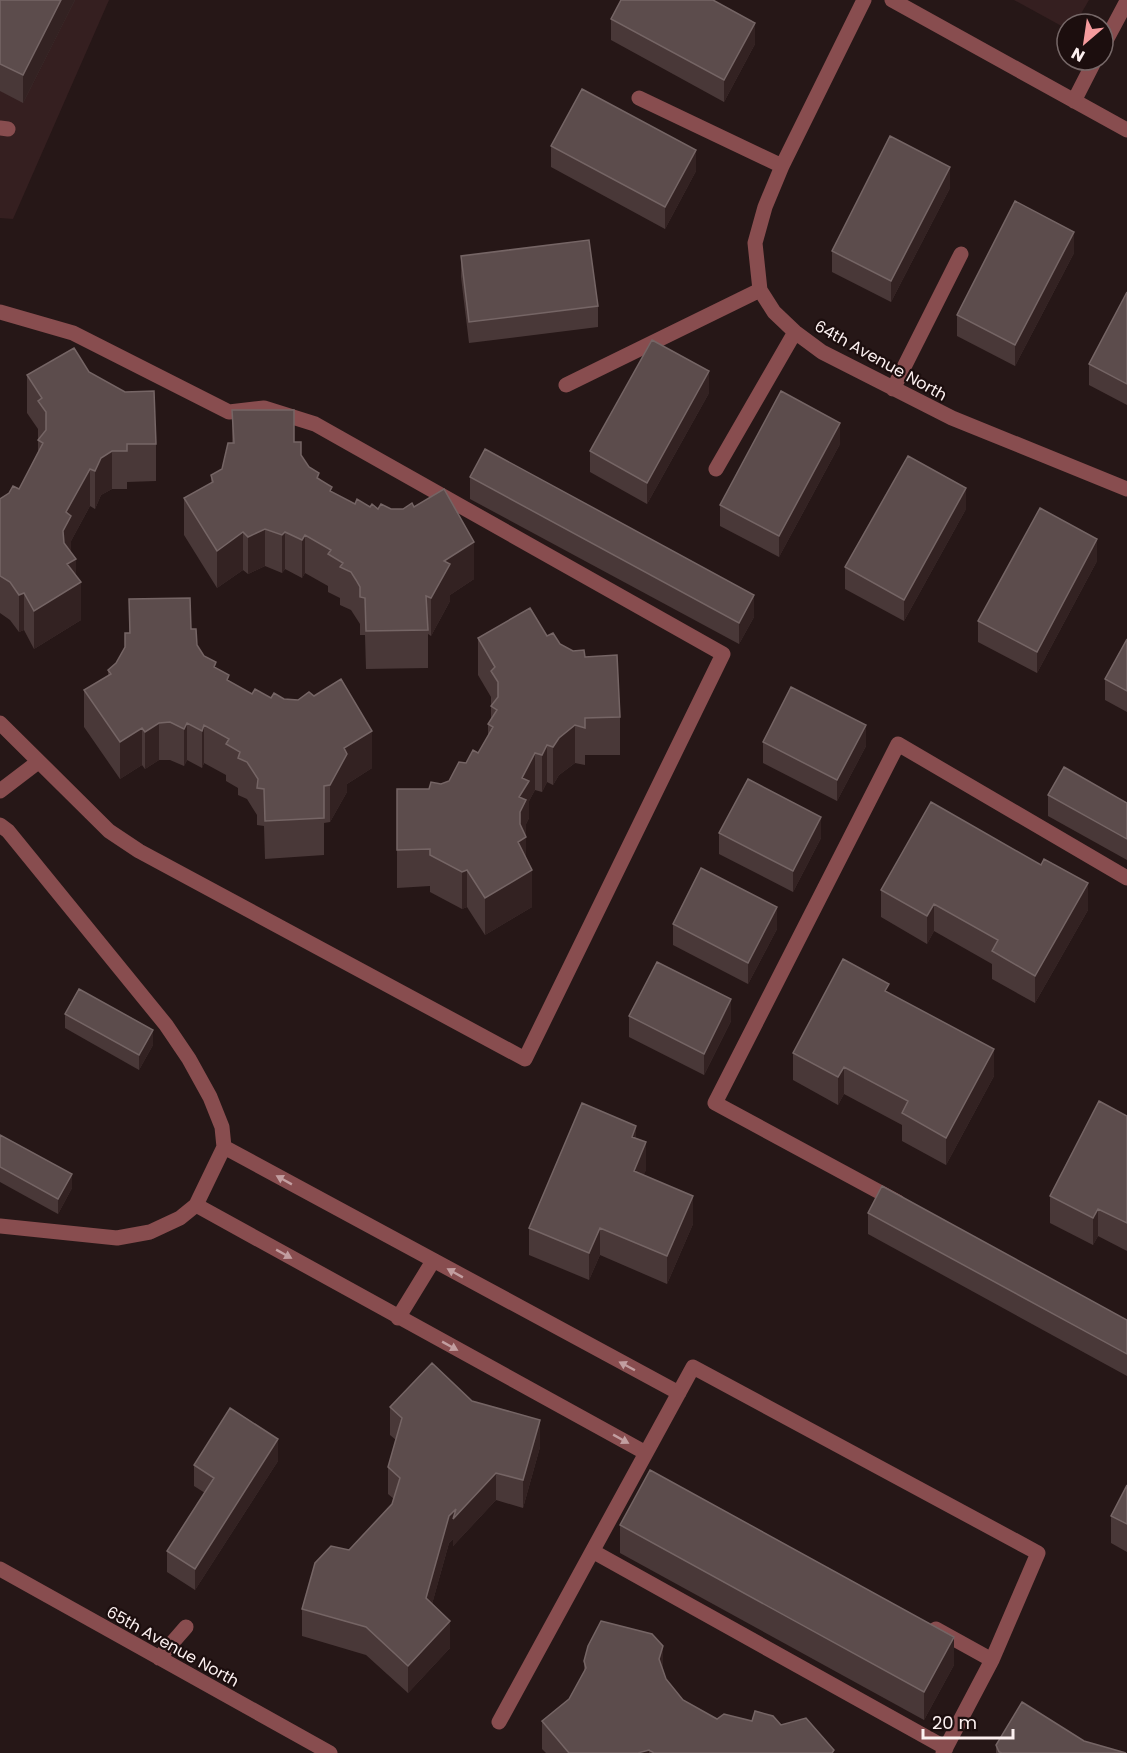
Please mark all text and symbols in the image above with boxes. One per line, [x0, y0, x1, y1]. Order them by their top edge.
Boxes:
north arrow [1055, 12, 1115, 72]
text: N [1067, 42, 1089, 68]
street label: 64th Avenue North [810, 314, 951, 406]
one-way arrow [275, 1175, 292, 1185]
one-way arrow [276, 1249, 293, 1259]
one-way arrow [447, 1268, 464, 1278]
one-way arrow [442, 1341, 459, 1351]
one-way arrow [618, 1361, 635, 1371]
one-way arrow [613, 1434, 630, 1444]
street label: 65th Avenue North [102, 1600, 243, 1692]
scale bar [923, 1702, 1013, 1740]
text: 20 m [932, 1710, 977, 1735]

